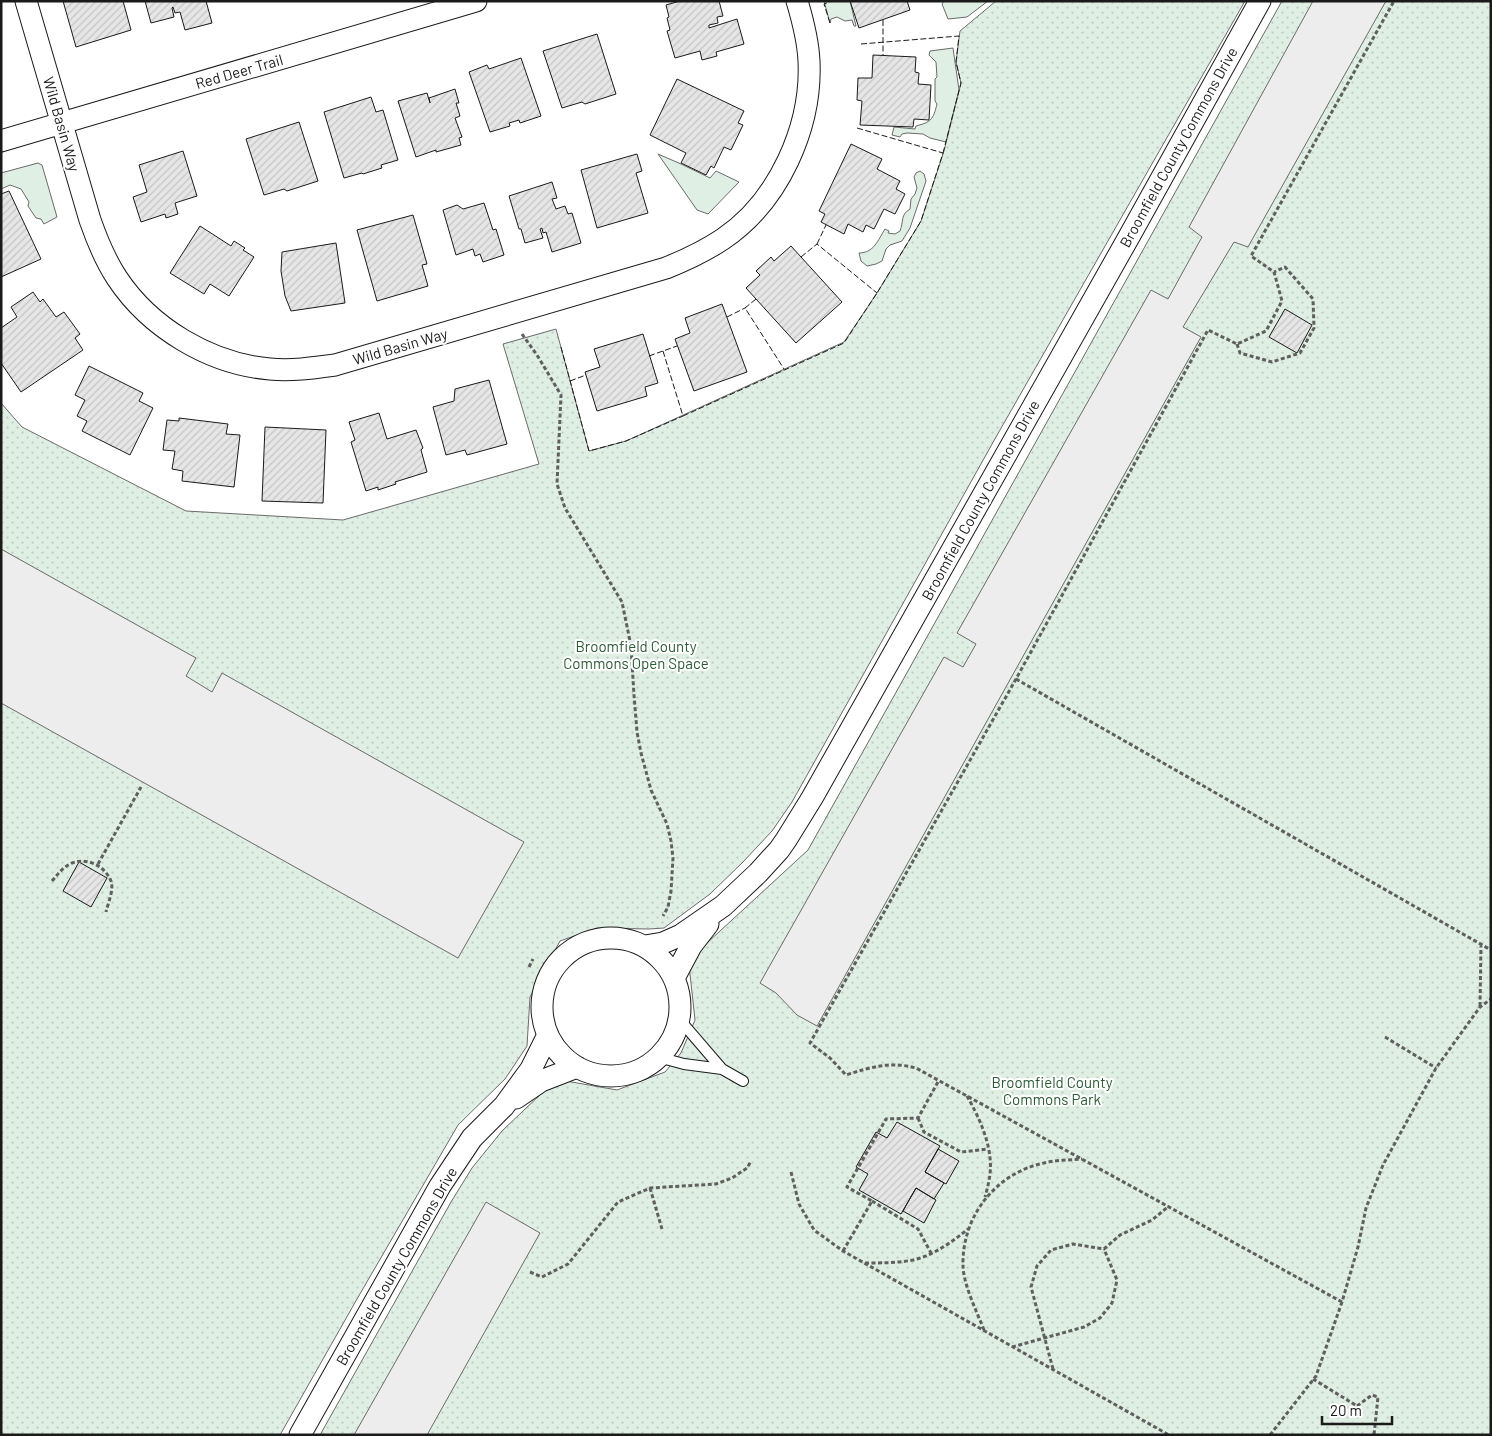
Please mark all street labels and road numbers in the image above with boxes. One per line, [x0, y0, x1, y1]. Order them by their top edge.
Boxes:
street label: Broomfield County Commons Drive [1115, 44, 1241, 250]
street label: Red Deer Trail [193, 50, 285, 92]
street label: Wild Basin Way [40, 75, 84, 174]
street label: Wild Basin Way [351, 324, 450, 368]
street label: Broomfield County Commons Drive [917, 397, 1043, 603]
street label: Broomfield County Commons Drive [332, 1164, 460, 1368]

